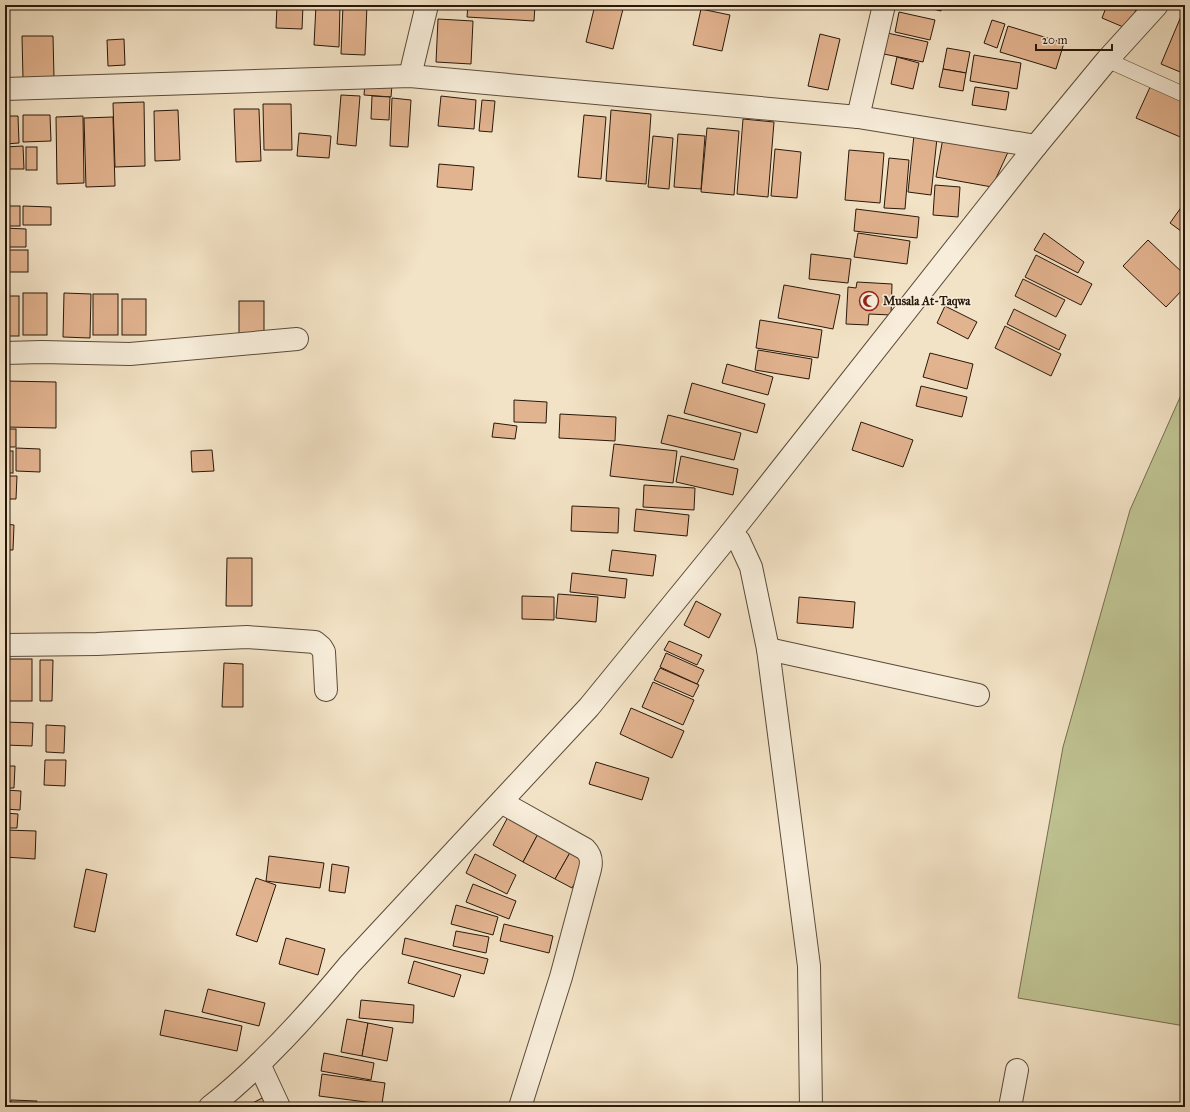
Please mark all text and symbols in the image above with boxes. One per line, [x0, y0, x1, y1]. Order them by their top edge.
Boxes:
scale bar [1036, 26, 1112, 52]
text: 20 m [1042, 33, 1068, 47]
mosque icon: Musala At-Taqwa [858, 290, 880, 312]
place label: Musala At-Taqwa [883, 294, 971, 309]

